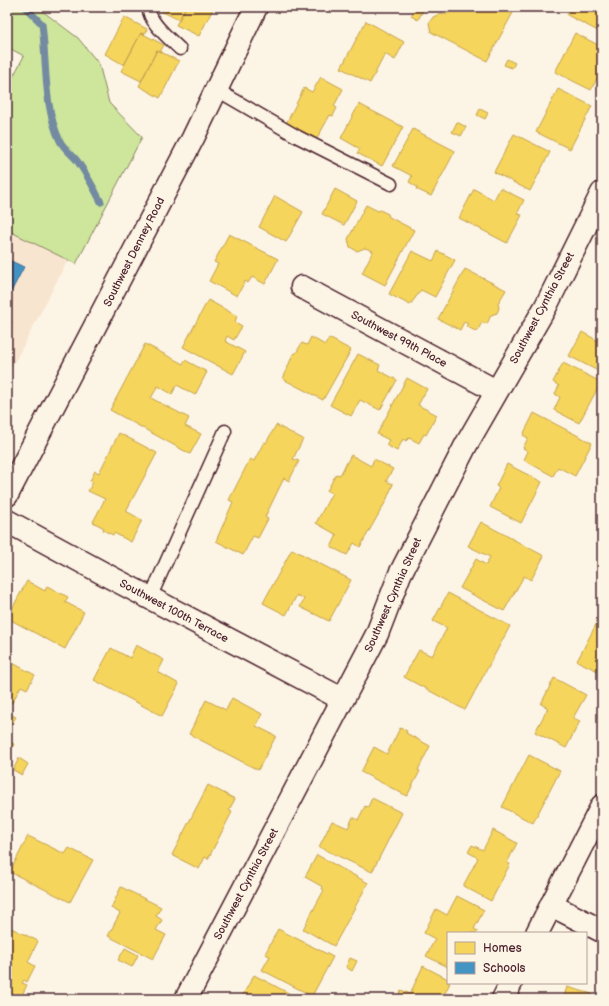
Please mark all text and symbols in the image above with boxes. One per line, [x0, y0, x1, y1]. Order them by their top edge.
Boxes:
street label: Southwest Denney Road [101, 195, 167, 309]
street label: Southwest Cynthia Street [507, 250, 577, 366]
street label: Southwest 99th Place [349, 308, 450, 370]
street label: Southwest Cynthia Street [362, 535, 424, 654]
street label: Southwest 100th Terrace [117, 577, 231, 645]
street label: Southwest Cynthia Street [211, 826, 281, 942]
legend [447, 932, 587, 984]
text: Homes [483, 941, 522, 956]
text: Schools [483, 961, 526, 976]

